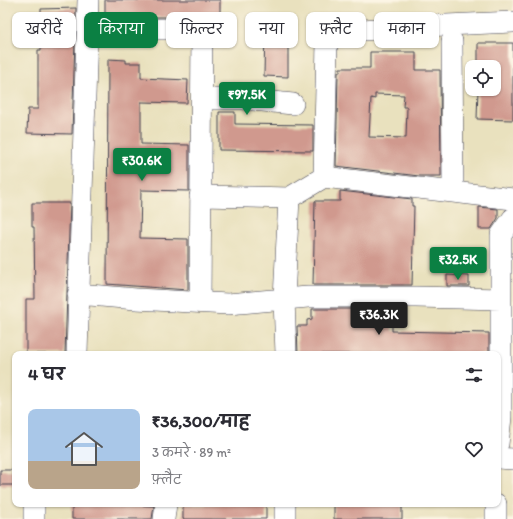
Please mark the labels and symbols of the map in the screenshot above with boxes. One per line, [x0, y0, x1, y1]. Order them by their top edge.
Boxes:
pin: ₹97.5K [214, 82, 280, 116]
pin: ₹30.6K [109, 148, 175, 182]
pin: ₹32.5K [425, 247, 491, 281]
pin: ₹36.3K [346, 302, 412, 336]

